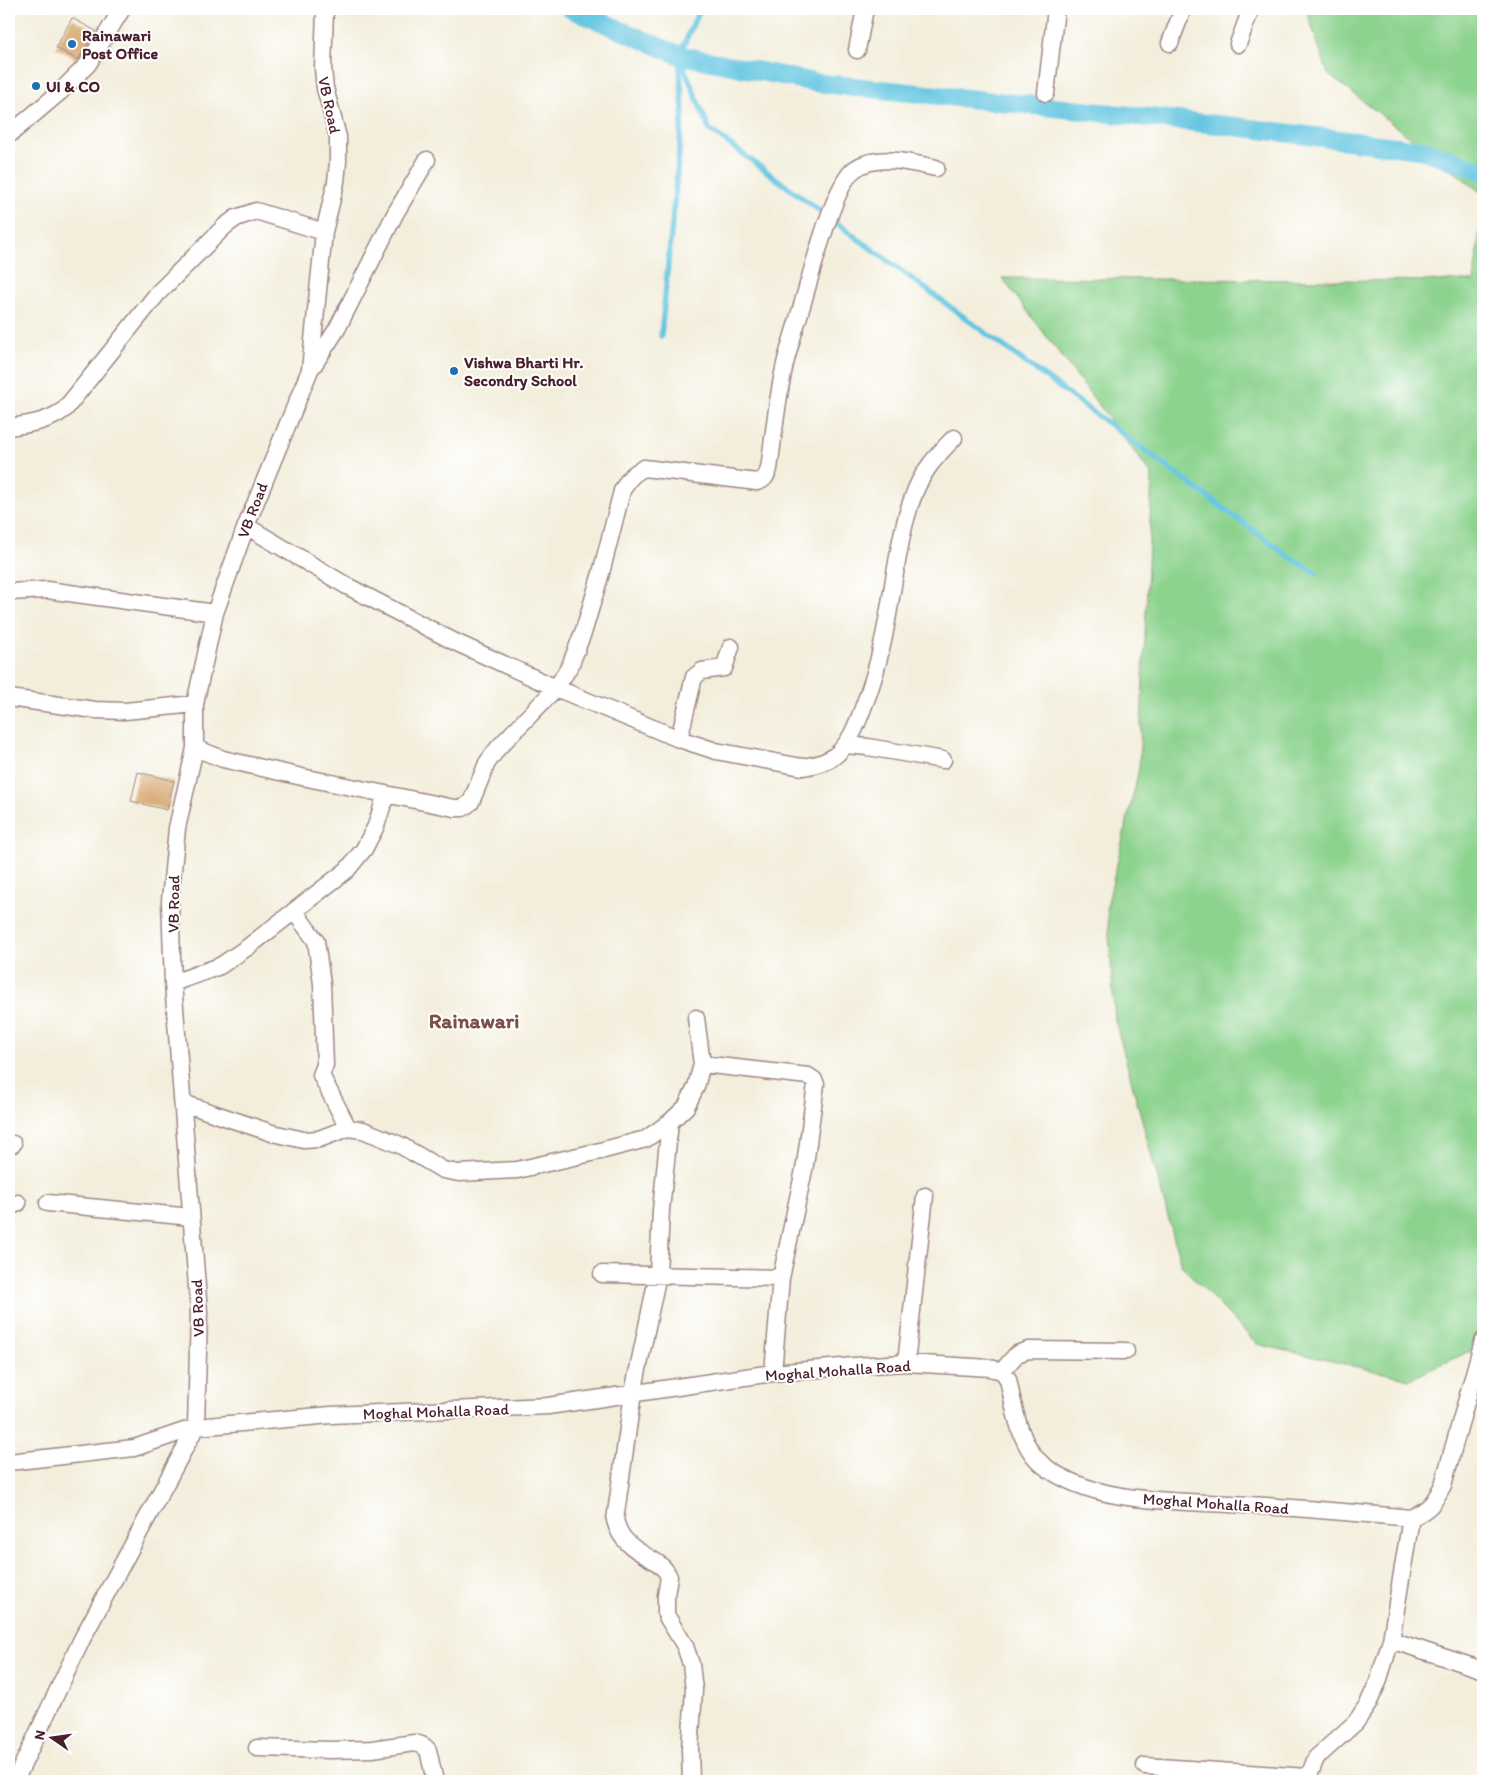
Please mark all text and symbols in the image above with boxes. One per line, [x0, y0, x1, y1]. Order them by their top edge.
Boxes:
place label: Rainawari Post Office [82, 26, 158, 63]
marker: Rainawari Post Office [66, 38, 78, 50]
street label: VB Road [314, 75, 345, 136]
place label: UI & CO [46, 77, 101, 96]
marker: UI & CO [30, 80, 42, 92]
place label: Vishwa Bharti Hr. Secondry School [464, 353, 584, 391]
marker: Vishwa Bharti Hr. Secondry School [448, 365, 460, 377]
street label: VB Road [233, 480, 272, 541]
street label: VB Road [163, 875, 184, 933]
district label: Rainawari [429, 1008, 519, 1033]
street label: VB Road [187, 1279, 208, 1337]
street label: Moghal Mohalla Road [764, 1356, 912, 1385]
street label: Moghal Mohalla Road [363, 1399, 510, 1424]
street label: Moghal Mohalla Road [1142, 1489, 1290, 1518]
north arrow [28, 1712, 78, 1762]
text: N [30, 1729, 49, 1742]

